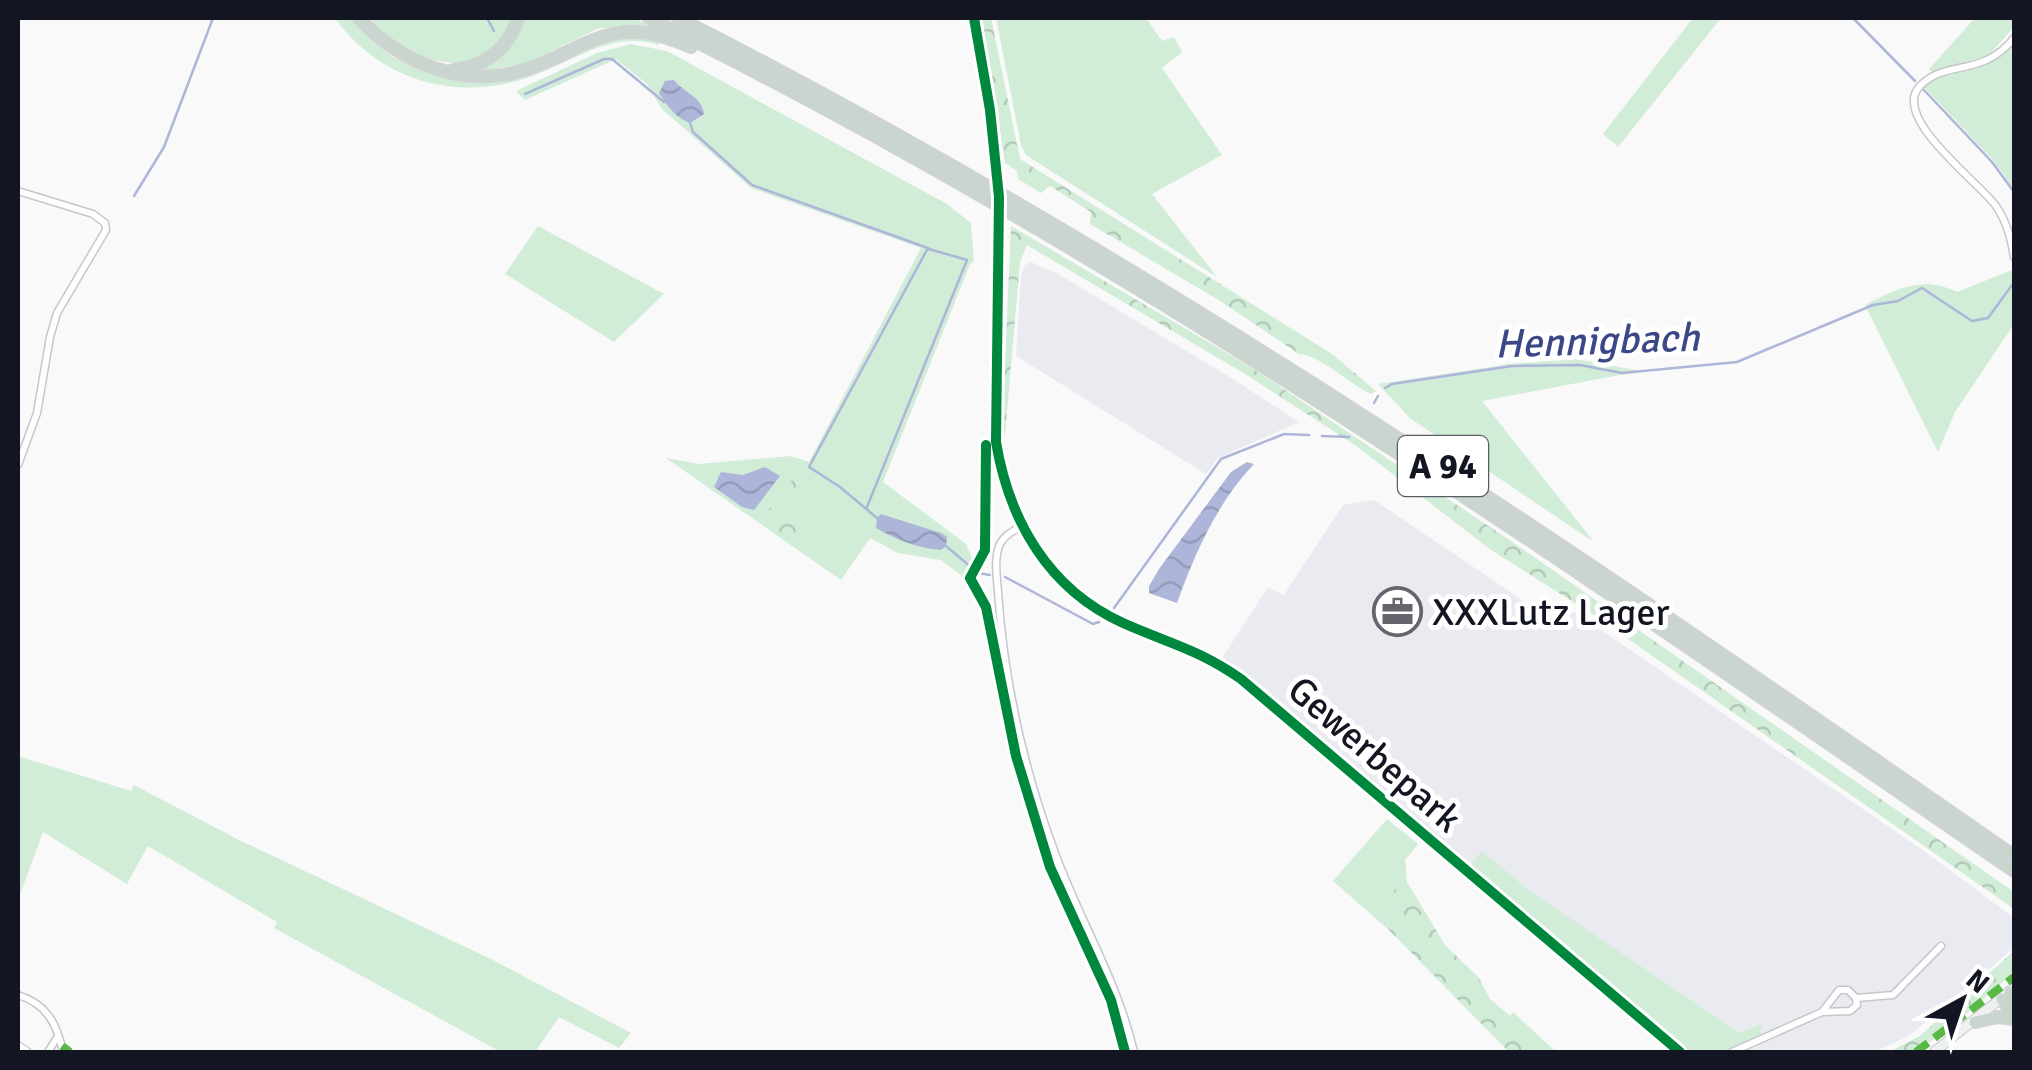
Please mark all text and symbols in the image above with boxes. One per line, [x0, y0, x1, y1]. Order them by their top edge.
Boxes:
water label: Hennigbach [1494, 312, 1701, 370]
road number: A 94 [1398, 436, 1488, 496]
office icon: XXXLutz Lager [1371, 586, 1423, 638]
place label: XXXLutz Lager [1432, 589, 1669, 636]
street label: Gewerbepark [1278, 666, 1471, 842]
north arrow [1912, 950, 2012, 1050]
text: N [1959, 962, 1996, 1001]

